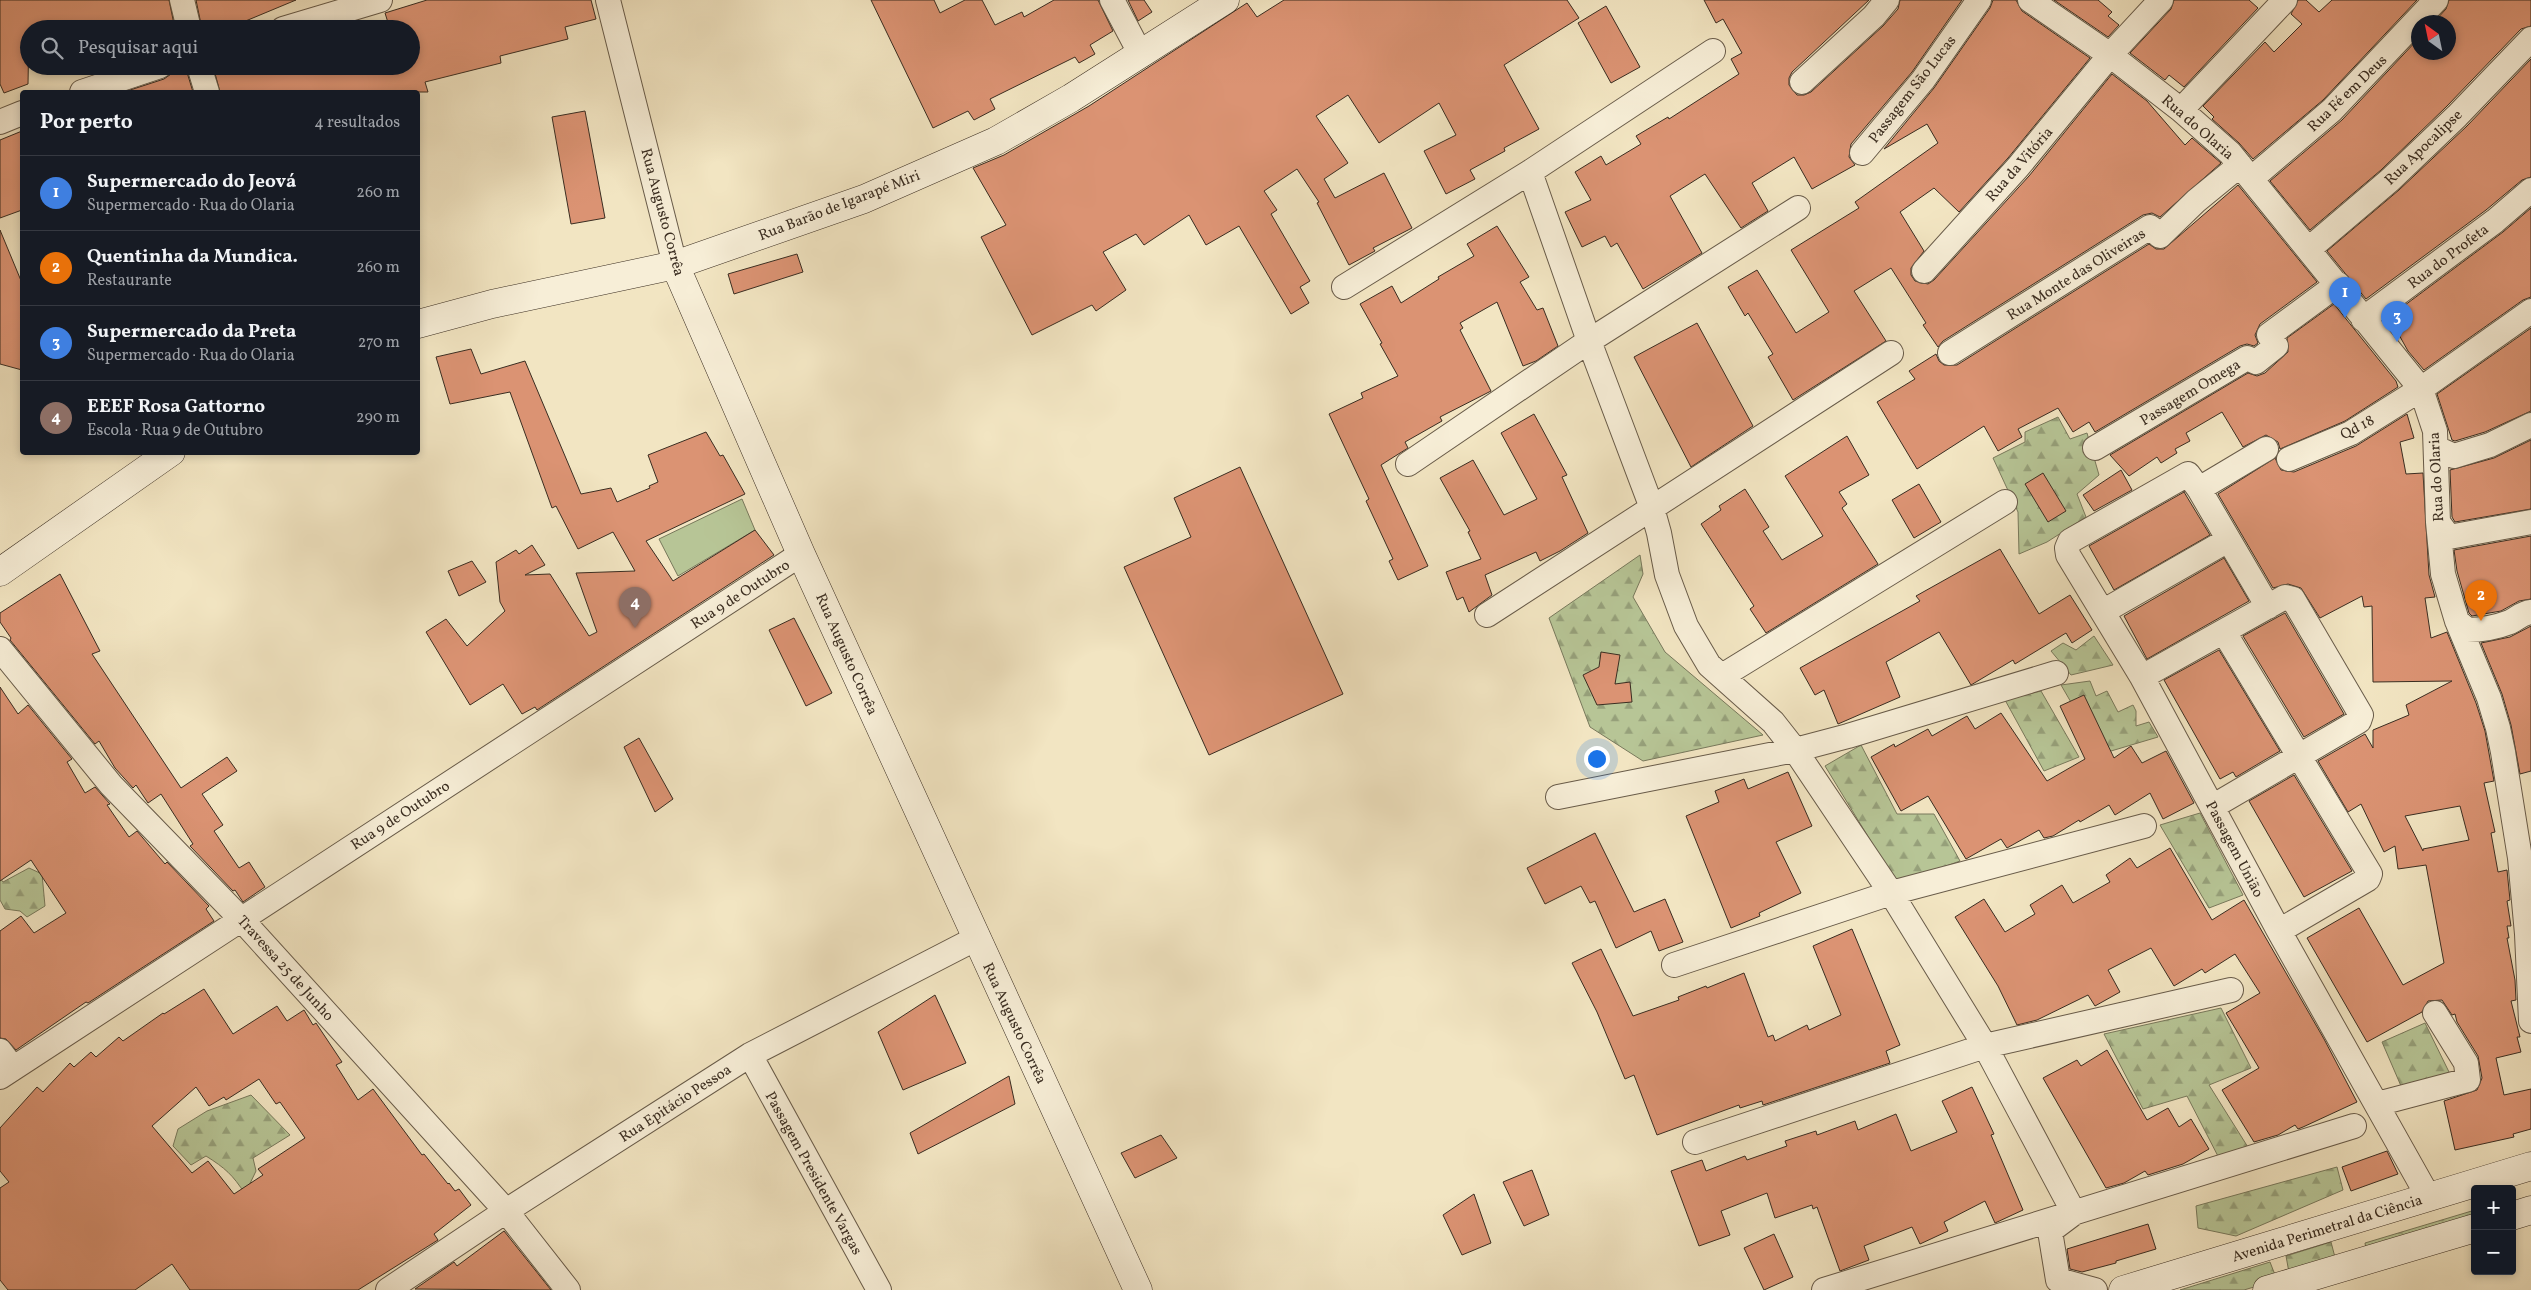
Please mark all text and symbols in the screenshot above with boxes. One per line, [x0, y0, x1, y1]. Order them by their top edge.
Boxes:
north arrow [2411, 15, 2456, 60]
search box [20, 20, 420, 75]
street label: Passagem São Lucas [1864, 32, 1962, 148]
icon: search [38, 34, 66, 62]
text: Pesquisar aqui [78, 35, 198, 61]
street label: Rua Fé em Deus [2304, 51, 2392, 138]
street label: Rua do Olaria [2156, 91, 2238, 166]
street label: Rua Apocalipse [2380, 105, 2468, 191]
text: Por perto [40, 108, 133, 137]
text: 4 resultados [314, 112, 400, 134]
street label: Rua da Vitória [1982, 123, 2059, 207]
street label: Rua Augusto Corrêa [634, 146, 689, 279]
street label: Rua Barão de Igarapé Miri [756, 166, 923, 247]
text: Supermercado do Jeová [87, 169, 296, 195]
text: 1 [53, 182, 59, 204]
text: 260 m [356, 182, 400, 204]
text: Supermercado · Rua do Olaria [87, 195, 295, 217]
street label: Rua do Profeta [2404, 220, 2494, 295]
street label: Rua Monte das Oliveiras [2003, 224, 2150, 327]
text: Quentinha da Mundica. [87, 244, 298, 270]
text: 2 [52, 257, 60, 279]
text: 260 m [356, 257, 400, 279]
text: Restaurante [87, 270, 172, 292]
pin: 1 [2329, 277, 2361, 318]
pin: 3 [2381, 301, 2413, 342]
text: Supermercado da Preta [87, 319, 296, 345]
text: 3 [52, 332, 60, 354]
text: 270 m [358, 332, 400, 354]
text: Supermercado · Rua do Olaria [87, 345, 295, 367]
street label: Passagem Omega [2136, 355, 2245, 432]
text: EEEF Rosa Gattorno [87, 394, 265, 420]
text: 4 [51, 407, 61, 429]
text: 290 m [356, 407, 400, 429]
street label: Qd 18 [2337, 411, 2378, 446]
text: Escola · Rua 9 de Outubro [87, 420, 263, 442]
street label: Rua do Olaria [2425, 432, 2450, 522]
street label: Rua 9 de Outubro [687, 555, 794, 635]
pin: 2 [2465, 580, 2497, 621]
pin: 4 [619, 587, 651, 628]
street label: Rua Augusto Corrêa [809, 590, 882, 719]
your location [1584, 746, 1610, 772]
street label: Rua 9 de Outubro [347, 776, 454, 856]
street label: Passagem União [2199, 798, 2268, 902]
street label: Travessa 25 de Junho [232, 912, 338, 1026]
street label: Rua Augusto Corrêa [976, 960, 1051, 1088]
street label: Rua Epitácio Pessoa [616, 1060, 736, 1148]
street label: Passagem Presidente Vargas [759, 1088, 867, 1259]
map controls [2471, 1185, 2516, 1275]
button: + [2471, 1185, 2516, 1230]
street label: Avenida Perimetral da Ciência [2230, 1190, 2425, 1268]
button: − [2471, 1230, 2516, 1275]

